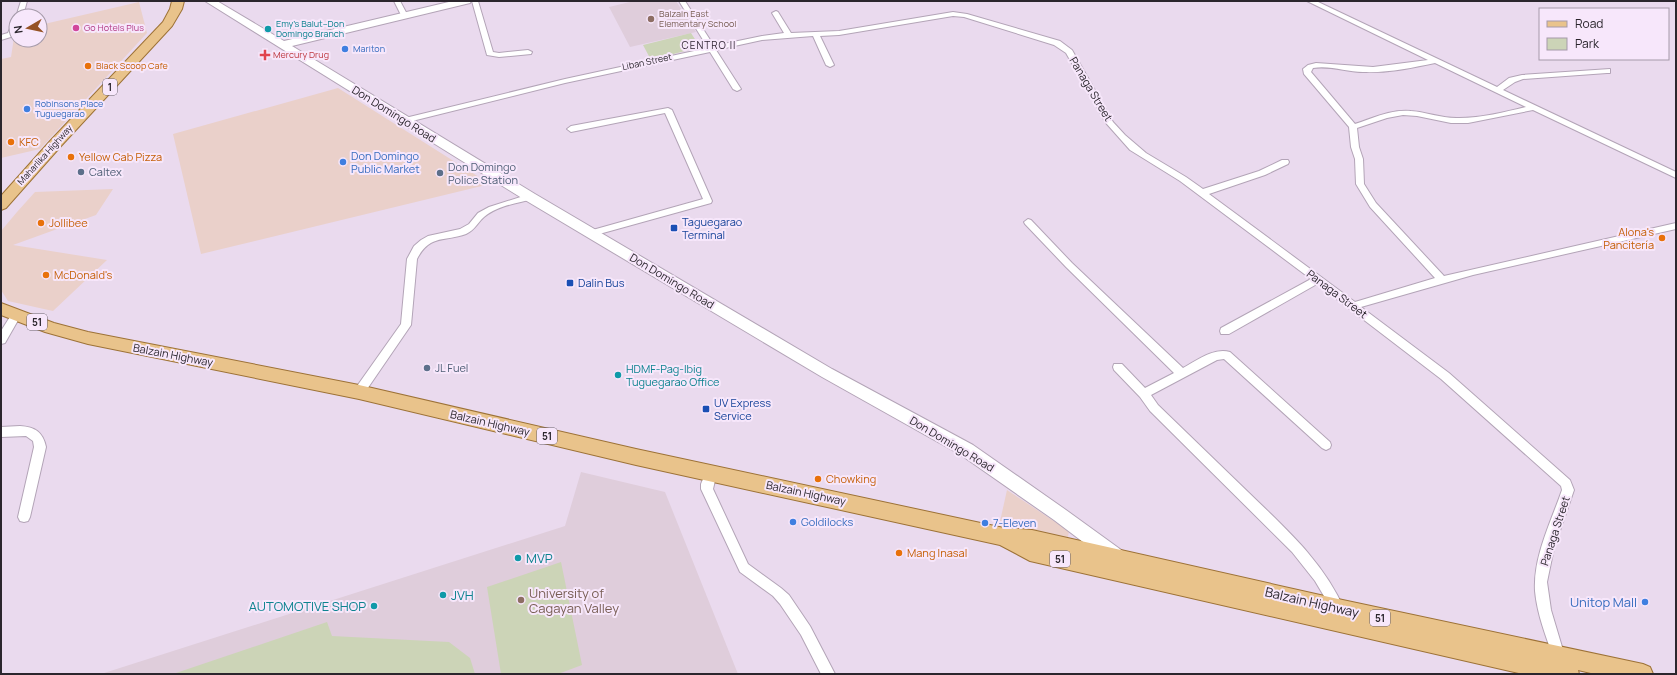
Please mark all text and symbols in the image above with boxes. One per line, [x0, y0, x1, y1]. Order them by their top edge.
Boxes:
place label: Balzain East Elementary School [659, 7, 736, 30]
north arrow [8, 8, 48, 48]
legend [1539, 8, 1669, 60]
marker: Balzain East Elementary School [646, 14, 656, 24]
text: Road [1575, 15, 1603, 32]
place label: Emy’s Balut–Don Domingo Branch [276, 17, 344, 40]
place label: Go Hotels Plus [84, 21, 144, 34]
marker: Go Hotels Plus [71, 23, 81, 33]
text: N [10, 24, 26, 35]
marker: Emy’s Balut–Don Domingo Branch [263, 24, 273, 34]
text: Park [1575, 35, 1600, 52]
district label: CENTRO II [682, 38, 736, 52]
place label: Mariton [353, 42, 385, 55]
marker: Mariton [340, 44, 350, 54]
place label: Mercury Drug [273, 48, 329, 61]
marker: Mercury Drug [260, 50, 270, 60]
street label: Liban Street [621, 50, 673, 73]
street label: Panaga Street [1066, 54, 1116, 124]
place label: Black Scoop Cafe [96, 59, 168, 72]
marker: Black Scoop Cafe [83, 61, 93, 71]
road number: 1 [103, 79, 117, 95]
street label: Don Domingo Road [349, 82, 439, 145]
place label: Robinsons Place Tuguegarao [35, 97, 103, 120]
marker: Robinsons Place Tuguegarao [22, 104, 32, 114]
street label: Maharlika Highway [14, 122, 75, 188]
place label: KFC [19, 134, 39, 149]
marker: KFC [6, 137, 16, 147]
place label: Don Domingo Public Market [351, 148, 420, 176]
place label: Yellow Cab Pizza [79, 149, 162, 164]
marker: Yellow Cab Pizza [66, 152, 76, 162]
marker: Don Domingo Public Market [338, 157, 348, 167]
place label: Don Domingo Police Station [448, 159, 518, 187]
place label: Caltex [89, 164, 122, 179]
marker: Caltex [76, 167, 86, 177]
marker: Don Domingo Police Station [435, 168, 445, 178]
place label: Taguegarao Terminal [682, 214, 743, 242]
place label: Jollibee [49, 215, 88, 230]
marker: Jollibee [36, 218, 46, 228]
marker: Taguegarao Terminal [669, 223, 679, 233]
place label: Alona's Pancitería [1603, 224, 1654, 252]
marker: Alona's Pancitería [1657, 233, 1667, 243]
street label: Don Domingo Road [627, 249, 717, 312]
street label: Panaga Street [1304, 266, 1371, 321]
place label: McDonald's [54, 267, 112, 282]
marker: McDonald's [41, 270, 51, 280]
place label: Dalin Bus [578, 275, 625, 290]
marker: Dalin Bus [565, 278, 575, 288]
road number: 51 [27, 314, 47, 330]
street label: Balzain Highway [132, 339, 215, 370]
place label: JL Fuel [435, 360, 468, 375]
place label: HDMF-Pag-Ibig Tuguegarao Office [626, 361, 720, 389]
marker: JL Fuel [422, 363, 432, 373]
marker: HDMF-Pag-Ibig Tuguegarao Office [613, 370, 623, 380]
place label: UV Express Service [714, 395, 771, 423]
marker: UV Express Service [701, 404, 711, 414]
street label: Balzain Highway [449, 406, 532, 439]
street label: Don Domingo Road [907, 412, 997, 475]
road number: 51 [537, 428, 557, 444]
place label: Chowking [826, 471, 876, 486]
marker: Chowking [813, 474, 823, 484]
street label: Balzain Highway [765, 477, 848, 508]
street label: Panaga Street [1536, 494, 1573, 568]
place label: Goldilocks [801, 514, 853, 529]
place label: 7-Eleven [993, 515, 1036, 530]
marker: Goldilocks [788, 517, 798, 527]
marker: 7-Eleven [980, 518, 990, 528]
place label: Mang Inasal [907, 545, 967, 560]
marker: Mang Inasal [894, 548, 904, 558]
place label: MVP [526, 549, 553, 567]
road number: 51 [1050, 551, 1070, 567]
marker: MVP [513, 553, 523, 563]
street label: Balzain Highway [1263, 582, 1361, 622]
place label: University of Cagayan Valley [529, 584, 619, 617]
place label: JVH [451, 586, 474, 604]
marker: JVH [438, 590, 448, 600]
place label: Unitop Mall [1570, 593, 1637, 611]
marker: University of Cagayan Valley [516, 595, 526, 605]
place label: AUTOMOTIVE SHOP [249, 597, 366, 615]
marker: Unitop Mall [1640, 597, 1650, 607]
marker: AUTOMOTIVE SHOP [369, 601, 379, 611]
road number: 51 [1370, 610, 1390, 626]

